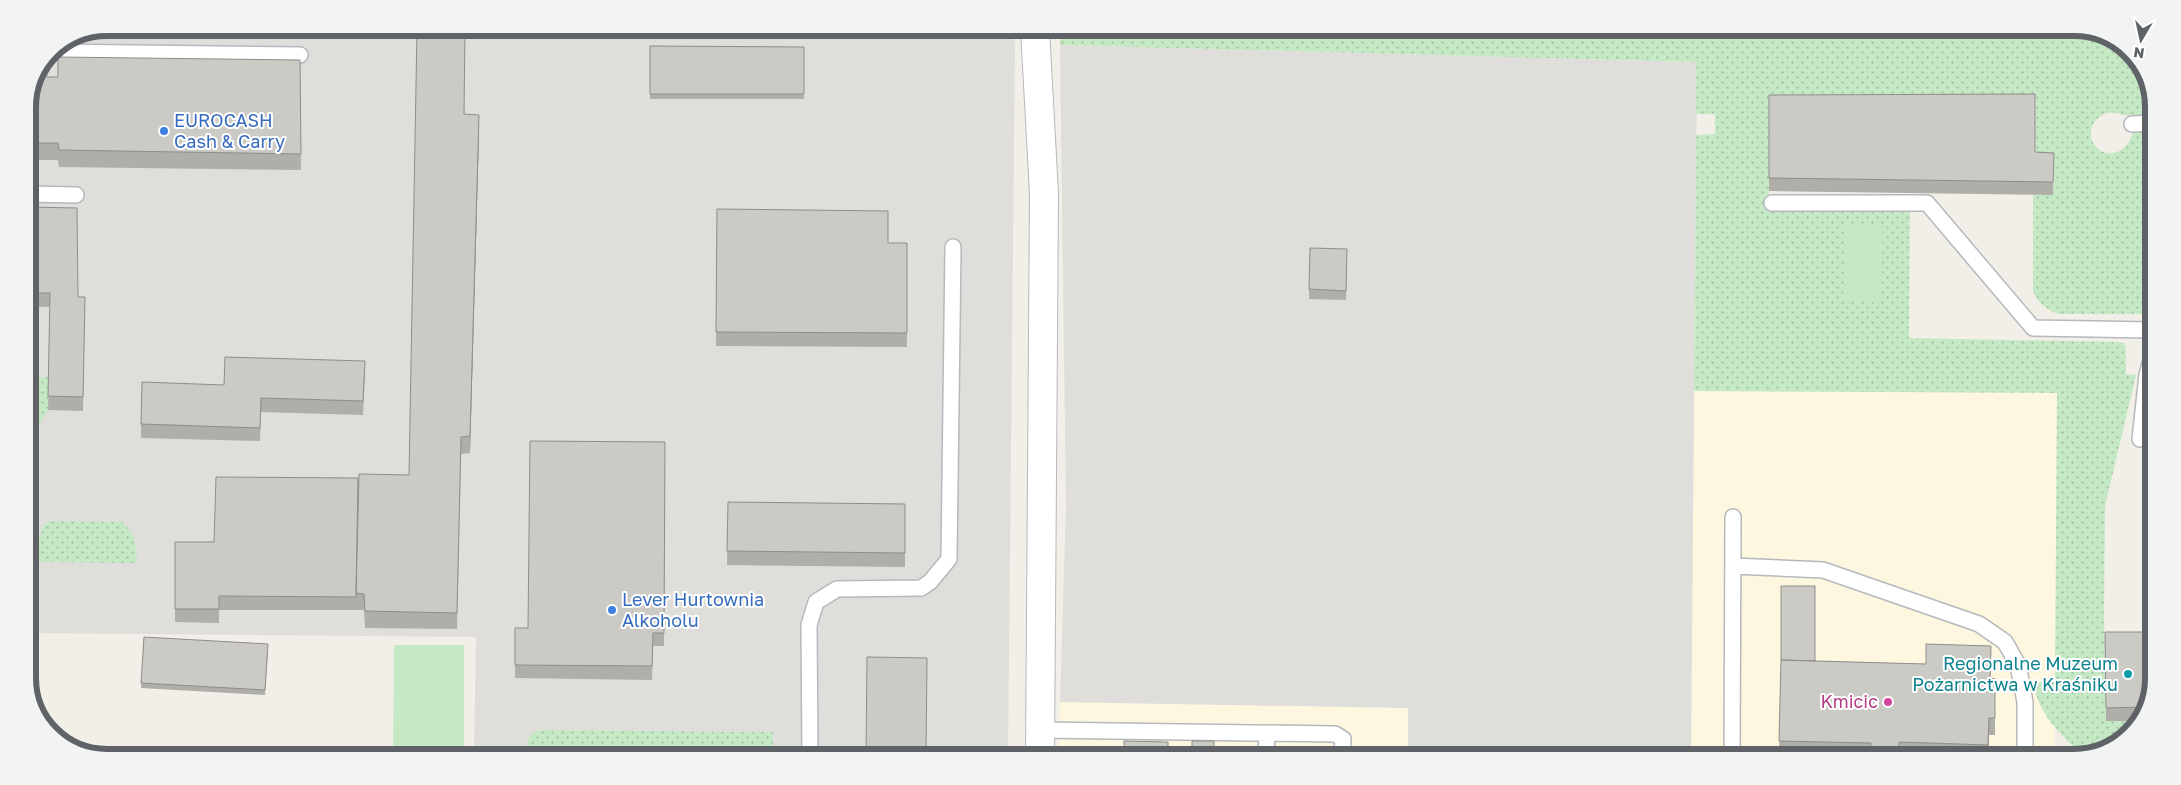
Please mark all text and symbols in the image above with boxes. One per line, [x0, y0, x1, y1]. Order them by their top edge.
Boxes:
north arrow [2116, 15, 2166, 65]
text: N [2132, 44, 2145, 63]
place label: EUROCASH Cash & Carry [174, 109, 285, 152]
marker: EUROCASH Cash & Carry [158, 125, 170, 137]
place label: Lever Hurtownia Alkoholu [622, 588, 764, 631]
marker: Lever Hurtownia Alkoholu [606, 604, 618, 616]
place label: Regionalne Muzeum Pożarnictwa w Kraśniku [1912, 652, 2118, 695]
marker: Regionalne Muzeum Pożarnictwa w Kraśniku [2122, 668, 2134, 680]
place label: Kmicic [1820, 690, 1878, 712]
marker: Kmicic [1882, 696, 1894, 708]

